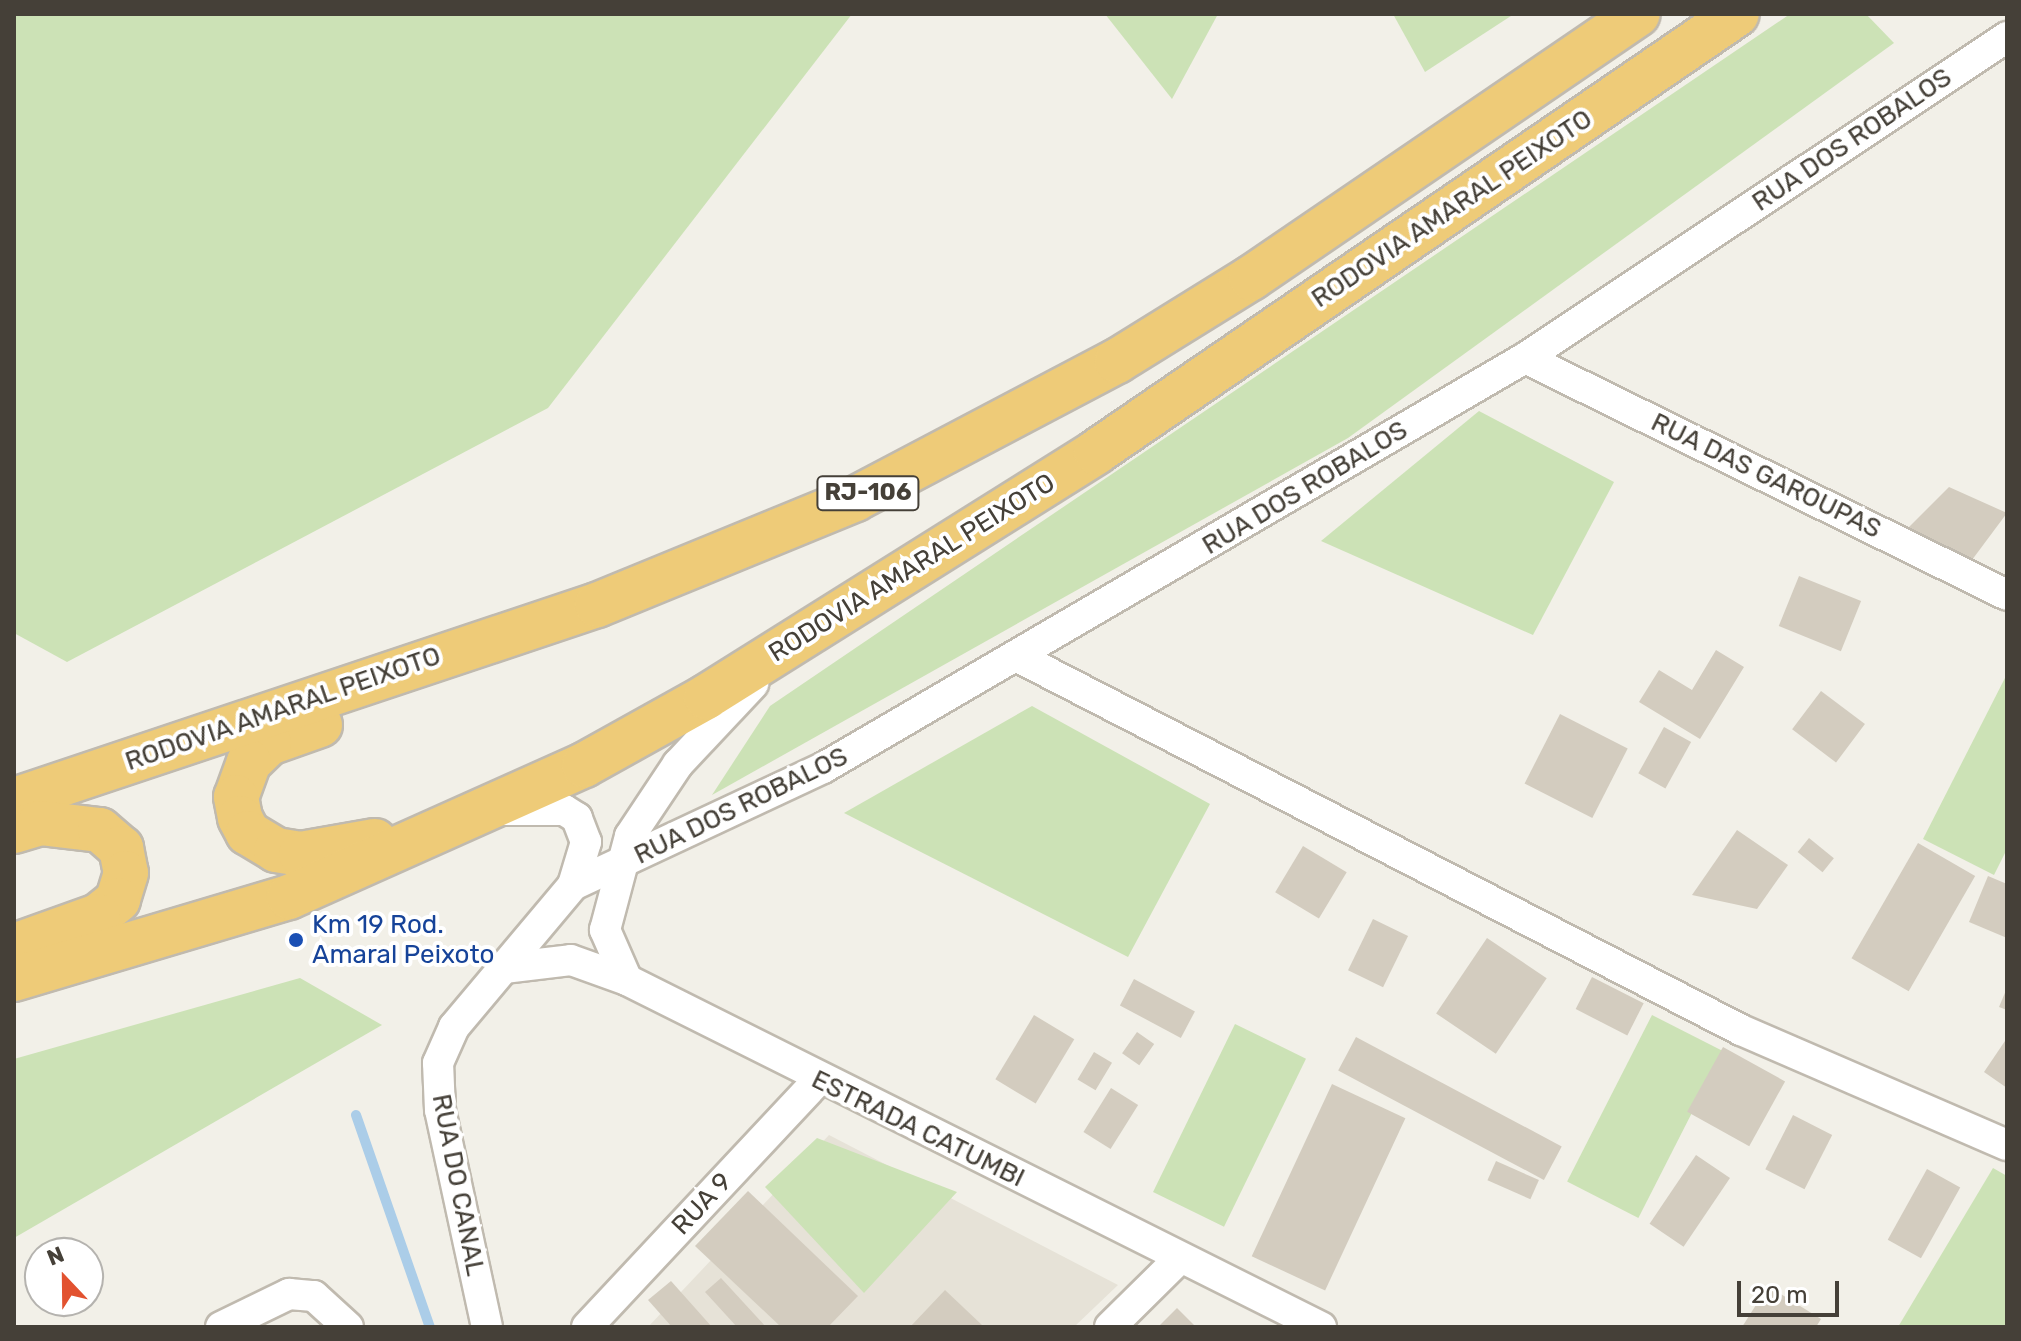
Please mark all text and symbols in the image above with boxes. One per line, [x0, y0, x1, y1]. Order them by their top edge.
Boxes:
street label: RUA DOS ROBALOS [1746, 62, 1958, 218]
street label: RODOVIA AMARAL PEIXOTO [1305, 103, 1599, 315]
street label: RUA DAS GAROUPAS [1646, 407, 1886, 545]
street label: RUA DOS ROBALOS [1197, 414, 1413, 562]
street label: RODOVIA AMARAL PEIXOTO [762, 466, 1062, 670]
road number: RJ-106 [816, 473, 920, 513]
street label: RODOVIA AMARAL PEIXOTO [120, 640, 446, 778]
street label: RUA DOS ROBALOS [629, 741, 853, 871]
place label: Km 19 Rod. Amaral Peixoto [312, 909, 494, 970]
marker: Km 19 Rod. Amaral Peixoto [287, 931, 305, 949]
street label: ESTRADA CATUMBI [806, 1064, 1030, 1194]
street label: RUA DO CANAL [425, 1091, 491, 1279]
street label: RUA 9 [665, 1166, 739, 1242]
north arrow [24, 1237, 104, 1317]
text: N [43, 1241, 68, 1272]
scale bar [1741, 1265, 1843, 1315]
text: 20 m [1751, 1281, 1808, 1309]

